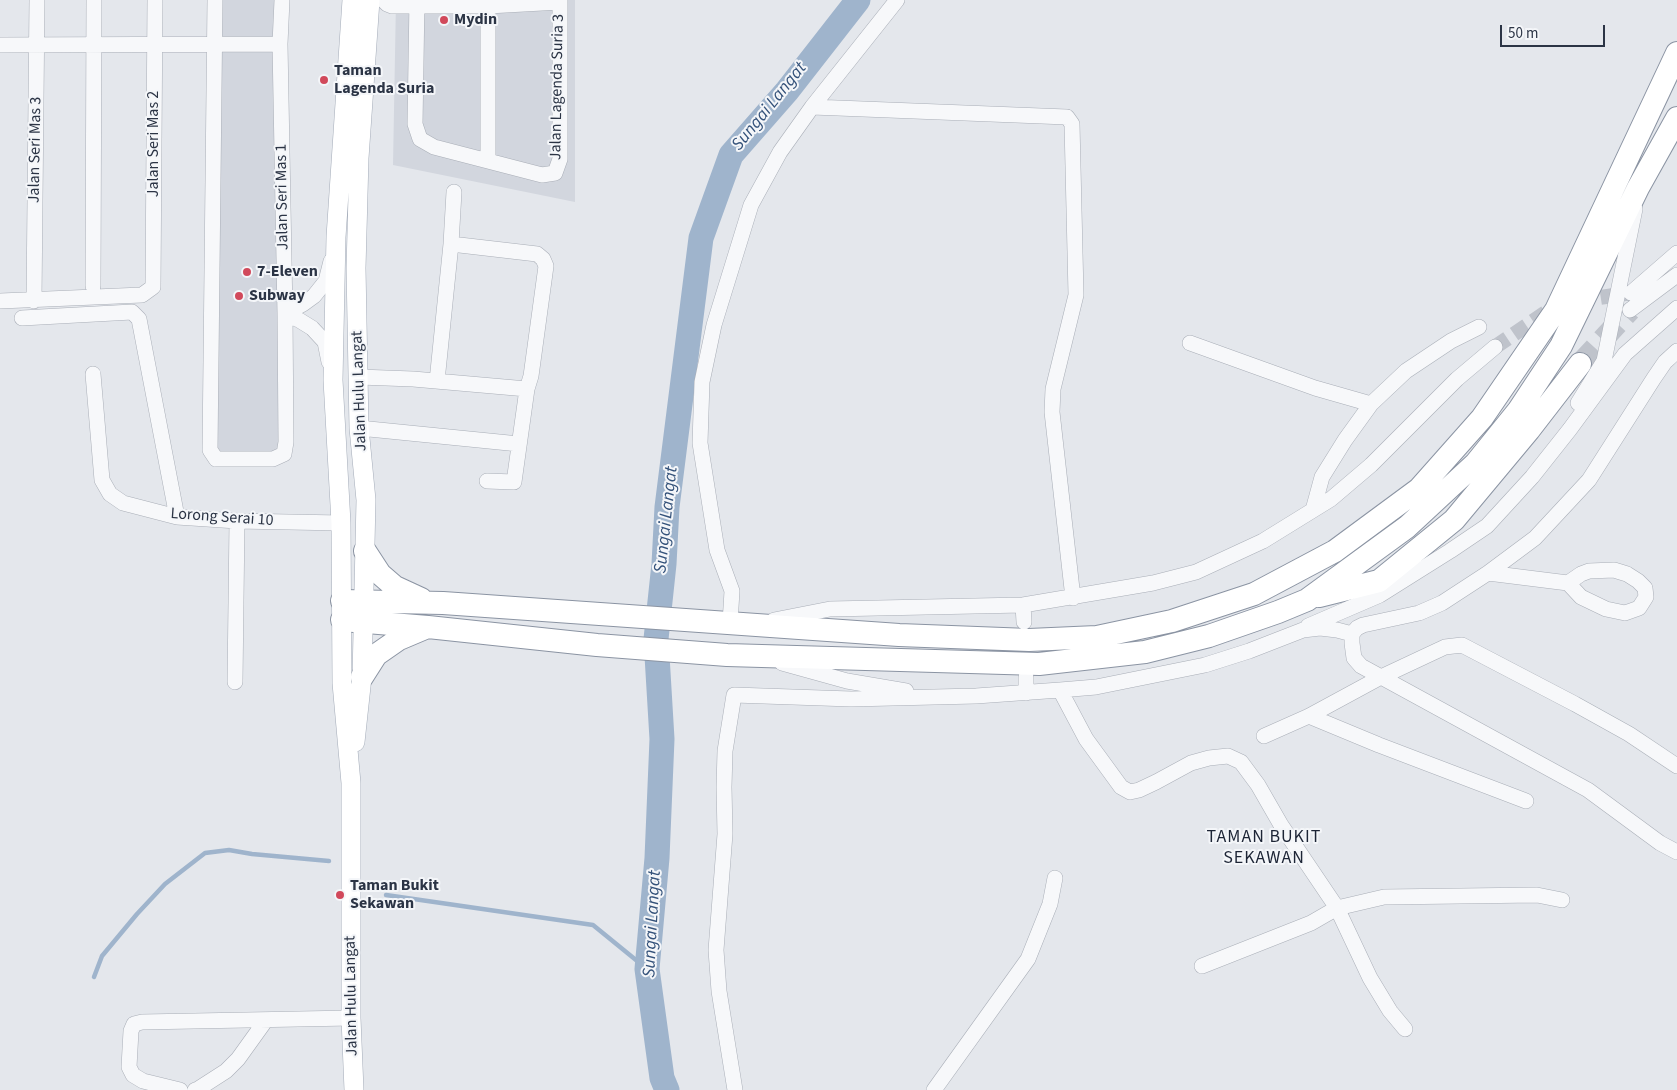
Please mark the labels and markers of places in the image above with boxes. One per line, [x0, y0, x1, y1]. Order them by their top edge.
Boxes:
place label: Mydin [454, 10, 497, 30]
marker: Mydin [438, 14, 450, 26]
place label: Taman Lagenda Suria [334, 61, 434, 99]
marker: Taman Lagenda Suria [318, 74, 330, 86]
place label: 7-Eleven [257, 262, 318, 282]
marker: 7-Eleven [241, 266, 253, 278]
place label: Subway [249, 286, 305, 306]
marker: Subway [233, 290, 245, 302]
place label: Taman Bukit Sekawan [350, 876, 439, 914]
marker: Taman Bukit Sekawan [334, 889, 346, 901]

